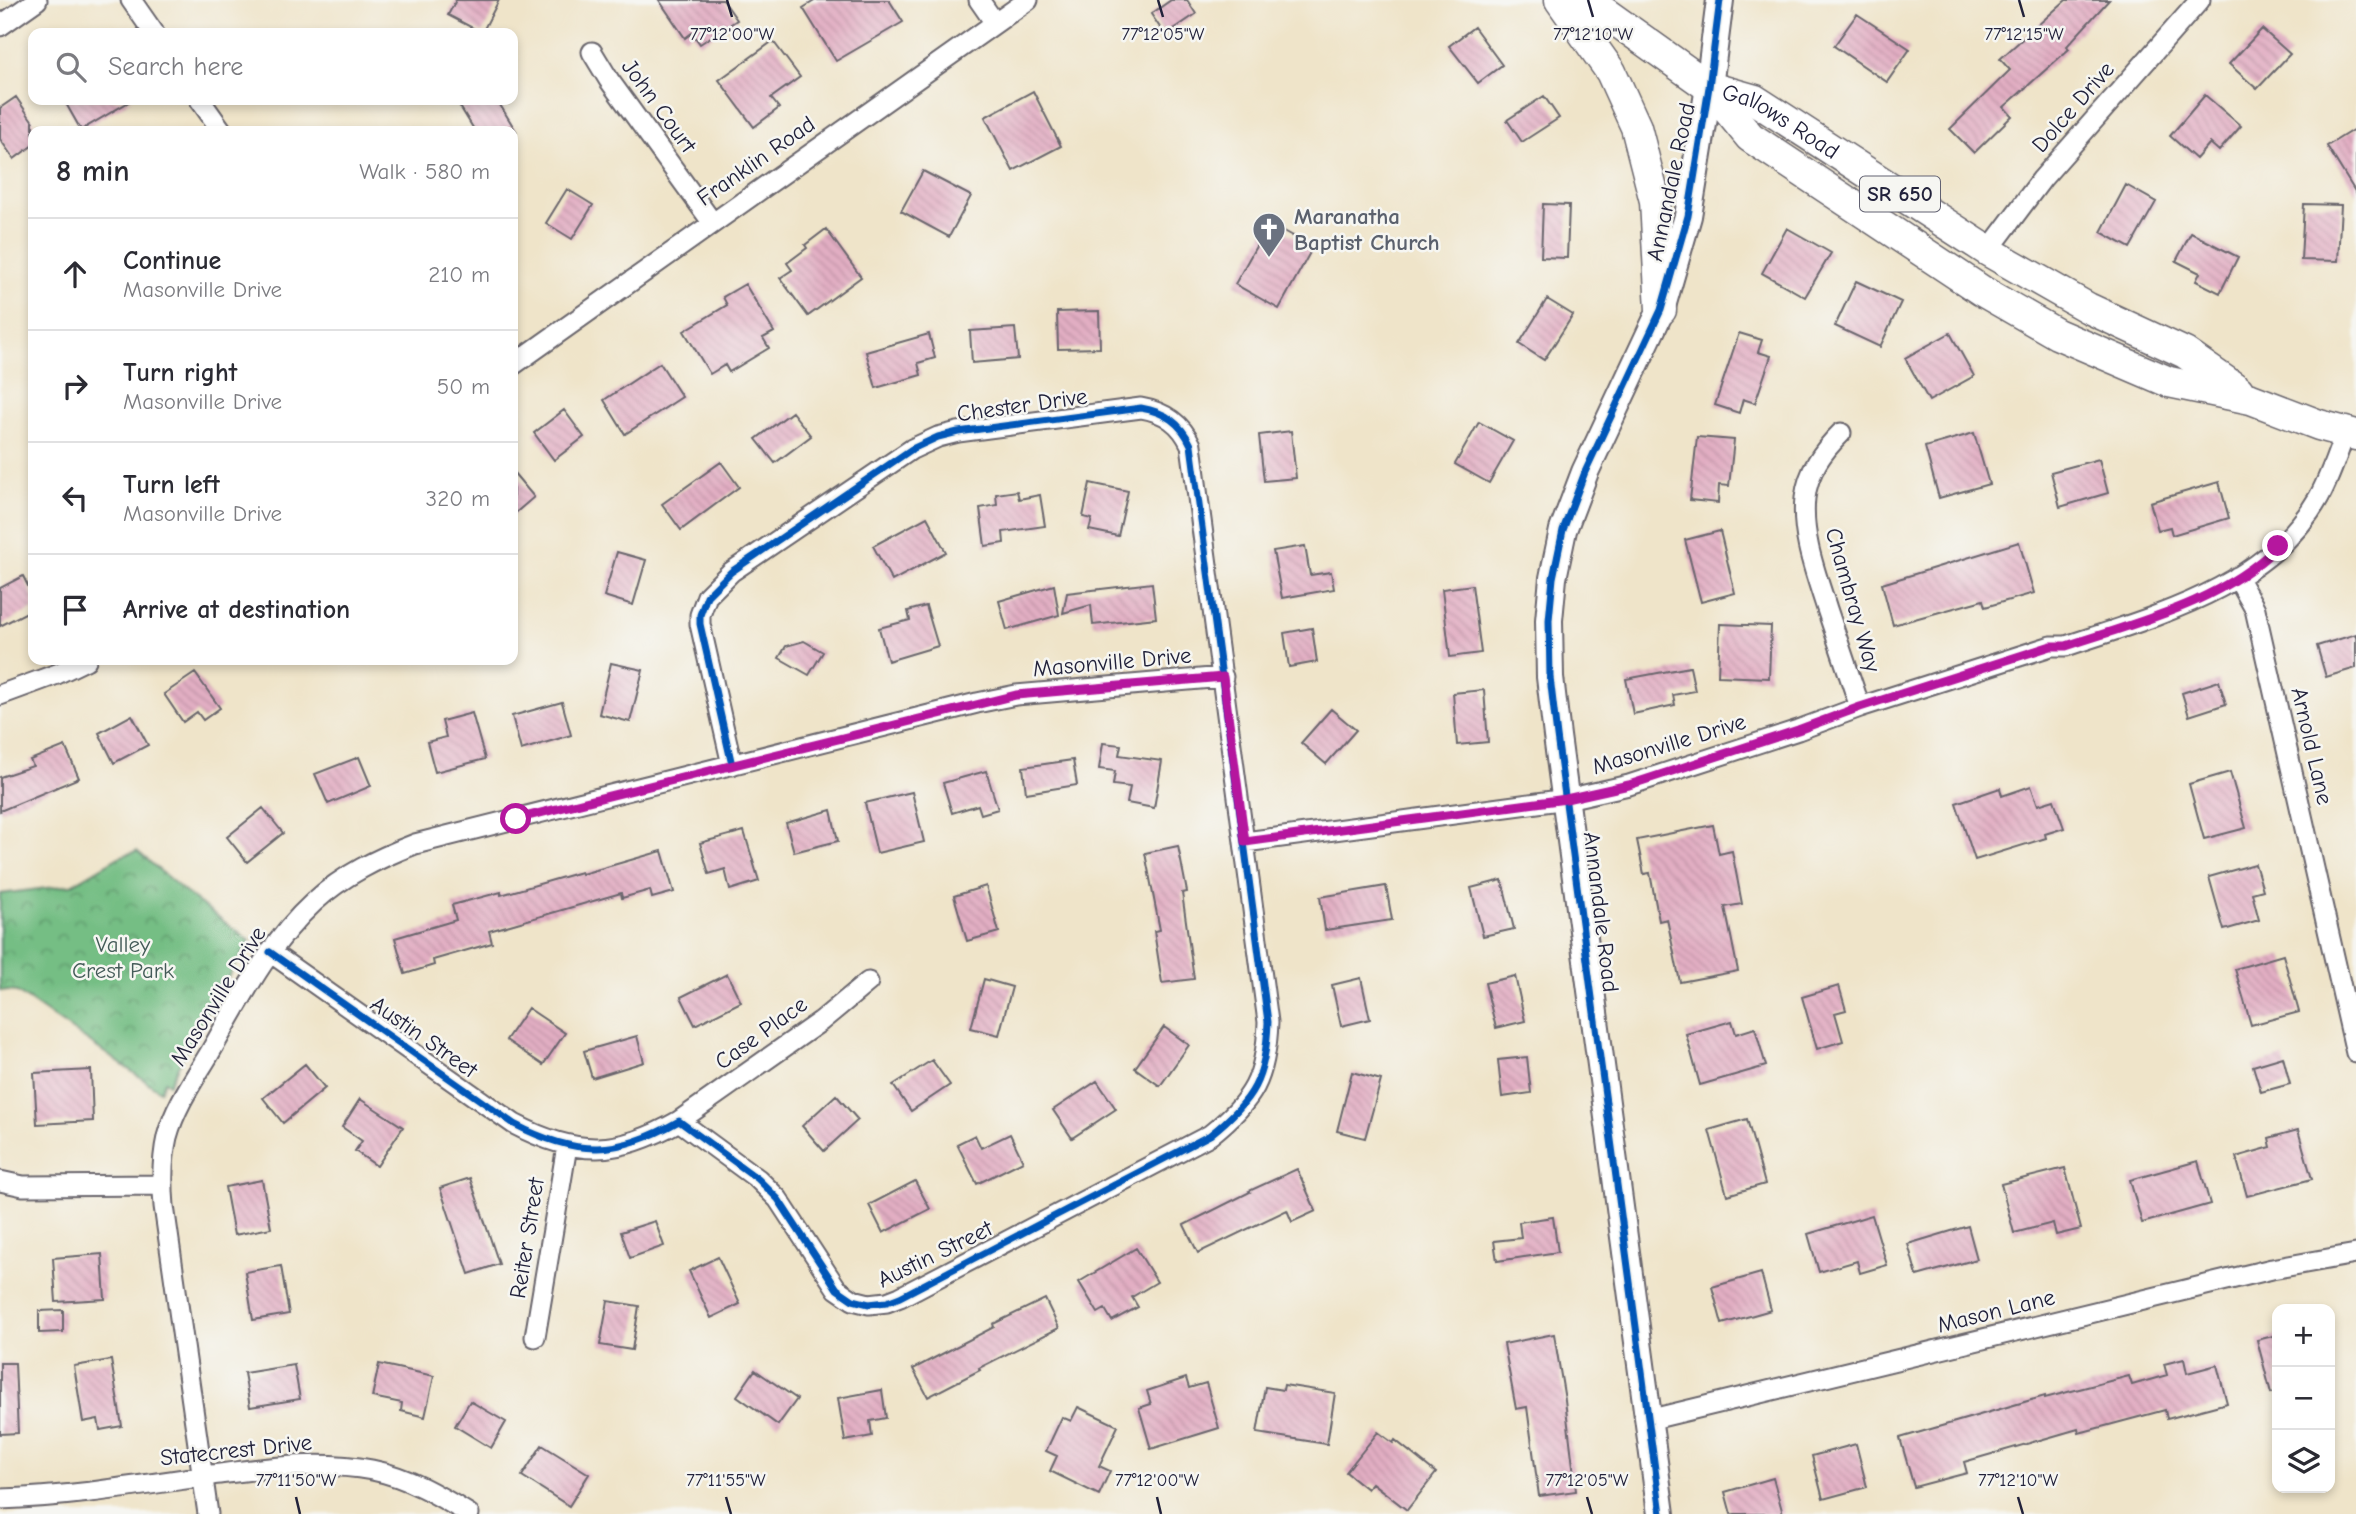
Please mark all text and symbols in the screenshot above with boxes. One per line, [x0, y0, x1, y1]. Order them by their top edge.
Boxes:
text: 77°12'00"W [690, 24, 774, 45]
text: 77°12'05"W [1122, 24, 1205, 45]
text: 77°12'10"W [1553, 24, 1633, 45]
text: 77°12'15"W [1985, 24, 2064, 45]
search box [28, 28, 518, 105]
icon: search [52, 48, 90, 86]
text: Search here [108, 52, 243, 82]
street label: John Court [616, 54, 703, 159]
street label: Dolce Drive [2026, 56, 2120, 158]
street label: Gallows Road [1719, 78, 1844, 165]
street label: Annandale Road [1641, 100, 1701, 264]
street label: Franklin Road [692, 110, 820, 212]
text: 8 min [56, 154, 130, 189]
text: Walk · 580 m [359, 158, 490, 185]
road number: SR 650 [1860, 176, 1940, 212]
place label: Maranatha Baptist Church [1294, 203, 1440, 256]
church icon: Maranatha Baptist Church [1250, 210, 1288, 259]
text: Continue [123, 246, 221, 276]
icon: ahead [56, 255, 94, 293]
text: 210 m [428, 261, 490, 288]
text: Masonville Drive [123, 276, 282, 303]
text: Turn right [123, 358, 237, 388]
icon: right [56, 367, 94, 405]
text: 50 m [437, 373, 490, 400]
street label: Chester Drive [955, 382, 1089, 428]
text: Masonville Drive [123, 388, 282, 415]
text: Turn left [123, 470, 220, 500]
icon: left [56, 479, 94, 517]
text: 320 m [426, 485, 490, 512]
text: Masonville Drive [123, 500, 282, 527]
street label: Chambray Way [1820, 525, 1887, 676]
route end [2262, 530, 2293, 561]
icon: arrive [56, 591, 94, 629]
text: Arrive at destination [123, 595, 350, 625]
street label: Masonville Drive [1032, 642, 1192, 682]
street label: Arnold Lane [2285, 685, 2339, 807]
street label: Masonville Drive [1589, 708, 1749, 780]
route start [500, 803, 531, 834]
street label: Annandale Road [1578, 830, 1624, 994]
street label: Masonville Drive [164, 921, 272, 1071]
park label: Valley Crest Park [72, 931, 174, 984]
street label: Austin Street [365, 990, 484, 1085]
street label: Case Place [710, 991, 812, 1075]
street label: Reiter Street [504, 1174, 550, 1300]
street label: Austin Street [873, 1214, 998, 1293]
street label: Mason Lane [1934, 1283, 2058, 1339]
map controls [2272, 1304, 2335, 1493]
button: + [2272, 1304, 2335, 1367]
button: − [2272, 1367, 2335, 1430]
street label: Statecrest Drive [159, 1429, 313, 1471]
button: layers [2272, 1430, 2335, 1493]
text: 77°11'50"W [256, 1470, 337, 1491]
text: 77°11'55"W [686, 1470, 766, 1491]
text: 77°12'00"W [1115, 1470, 1199, 1491]
text: 77°12'05"W [1546, 1470, 1629, 1491]
text: 77°12'10"W [1978, 1470, 2058, 1491]

